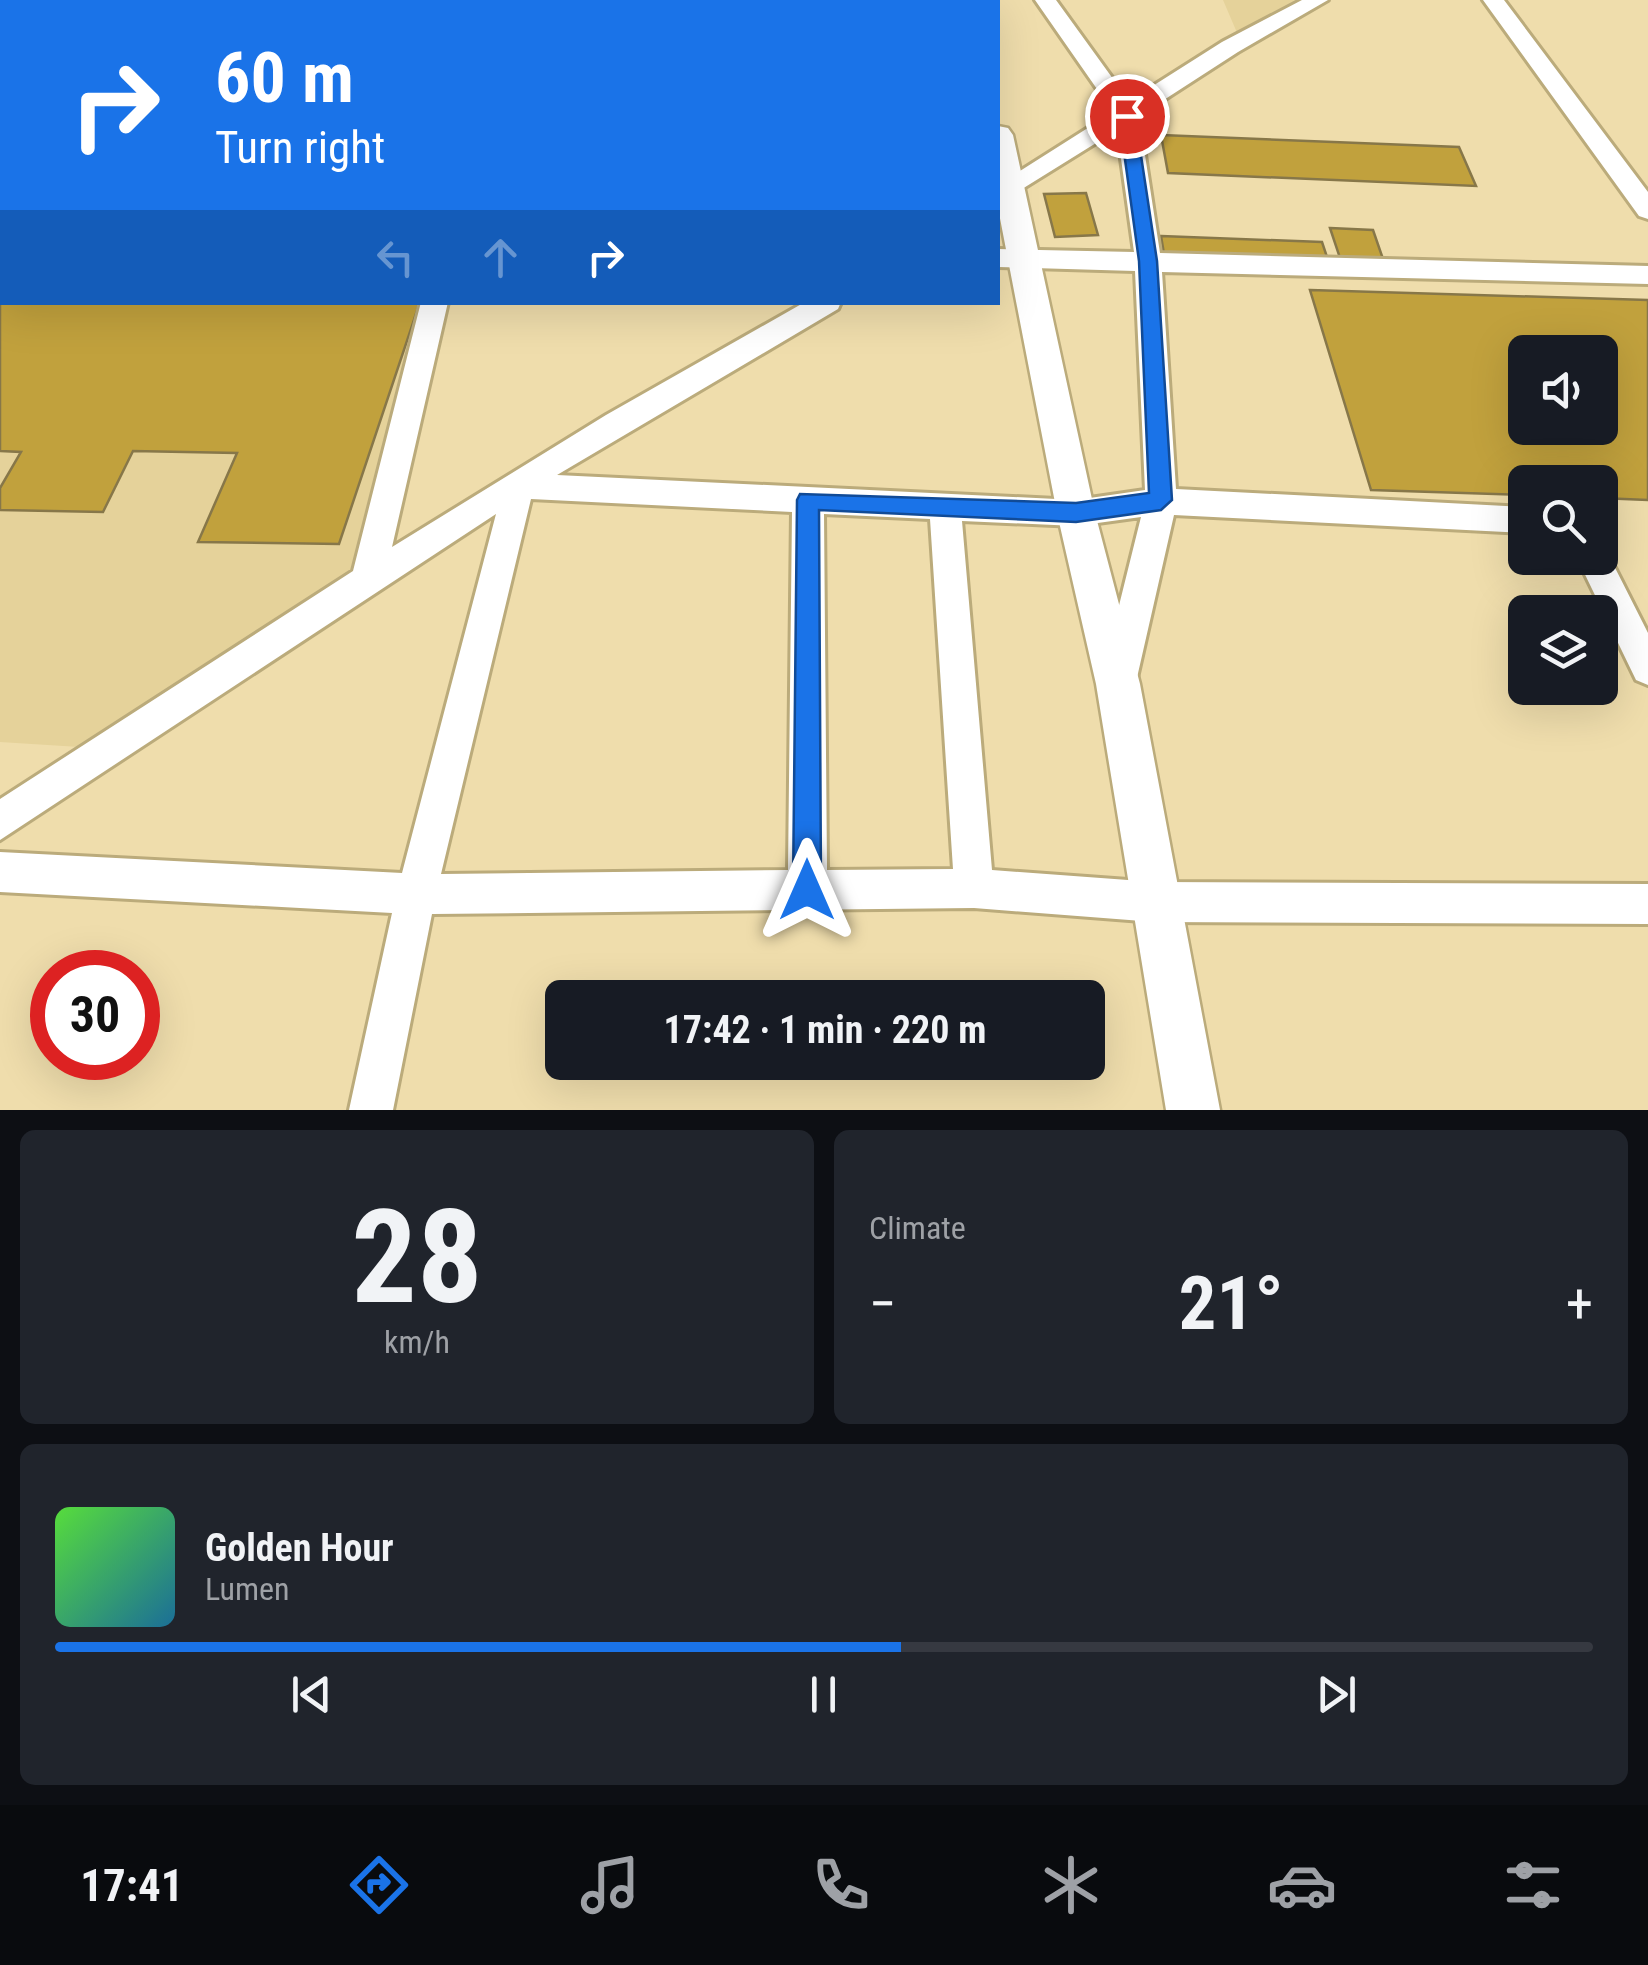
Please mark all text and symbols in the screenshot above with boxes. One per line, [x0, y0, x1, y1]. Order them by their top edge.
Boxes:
text: 60 m [215, 37, 354, 119]
icon: right [50, 40, 180, 170]
pin [1085, 74, 1170, 159]
icon: arrive [1100, 89, 1155, 144]
text: Turn right [215, 121, 385, 174]
icon: left [368, 230, 423, 285]
icon: ahead [473, 230, 528, 285]
icon: right [578, 230, 633, 285]
map controls [1508, 335, 1618, 705]
button: sound [1508, 335, 1618, 445]
button: search [1508, 465, 1618, 575]
button: layers [1508, 595, 1618, 705]
position arrow [755, 838, 859, 942]
speed limit sign: 30 [30, 950, 160, 1080]
text: 17:42 · 1 min · 220 m [664, 1008, 986, 1052]
text: 28 [351, 1181, 483, 1334]
text: Climate [869, 1209, 966, 1247]
text: 21° [1179, 1259, 1284, 1347]
text: − [869, 1272, 897, 1336]
text: + [1566, 1272, 1593, 1336]
text: km/h [384, 1323, 450, 1361]
text: Golden Hour [205, 1526, 394, 1570]
text: Lumen [205, 1570, 290, 1608]
icon: previous [284, 1667, 339, 1722]
icon: pause [796, 1667, 851, 1722]
icon: next [1309, 1667, 1364, 1722]
icon: directions [344, 1850, 414, 1920]
icon: music [575, 1850, 645, 1920]
icon: phone [806, 1850, 876, 1920]
icon: climate [1036, 1850, 1106, 1920]
icon: car [1267, 1850, 1337, 1920]
icon: filters [1498, 1850, 1568, 1920]
text: 17:41 [80, 1859, 184, 1912]

